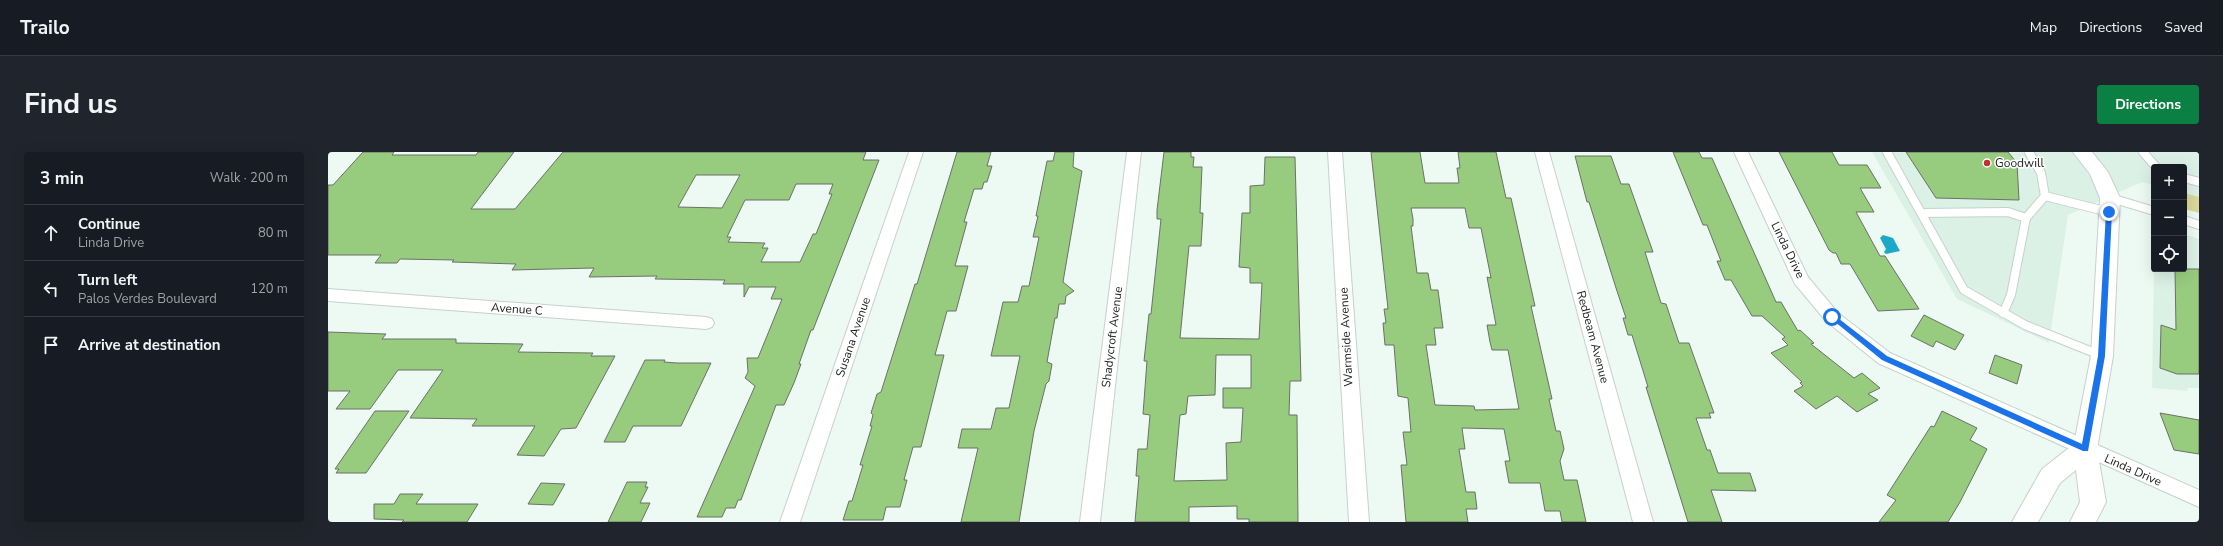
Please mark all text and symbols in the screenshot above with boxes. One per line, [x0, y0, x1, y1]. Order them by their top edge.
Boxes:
text: Trailo [20, 15, 70, 41]
text: Map [2030, 18, 2057, 37]
text: Directions [2079, 18, 2142, 37]
text: Saved [2164, 18, 2203, 37]
text: Find us [24, 85, 118, 123]
button: Directions [2097, 85, 2199, 124]
place label: Goodwill [1995, 155, 2044, 171]
marker: Goodwill [1982, 158, 1992, 168]
map controls [2151, 164, 2187, 272]
button: + [2151, 164, 2187, 200]
text: 3 min [40, 167, 84, 190]
text: Walk · 200 m [210, 169, 288, 187]
button: − [2151, 200, 2187, 236]
route end [2100, 203, 2118, 221]
text: Continue [78, 214, 140, 234]
street label: Linda Drive [1767, 219, 1809, 281]
icon: ahead [40, 222, 62, 244]
text: 80 m [258, 224, 288, 242]
text: Linda Drive [78, 234, 144, 252]
button: locate [2151, 236, 2187, 272]
text: Turn left [78, 270, 137, 290]
icon: left [40, 278, 62, 300]
text: 120 m [250, 280, 288, 298]
street label: Shadycroft Avenue [1098, 285, 1126, 389]
street label: Warmside Avenue [1335, 287, 1357, 387]
street label: Redbeam Avenue [1573, 289, 1613, 385]
text: Palos Verdes Boulevard [78, 290, 217, 308]
street label: Susana Avenue [832, 295, 874, 379]
street label: Avenue C [491, 299, 543, 319]
route start [1823, 308, 1841, 326]
icon: arrive [40, 334, 62, 356]
text: Arrive at destination [78, 335, 221, 355]
street label: Linda Drive [2102, 450, 2164, 490]

